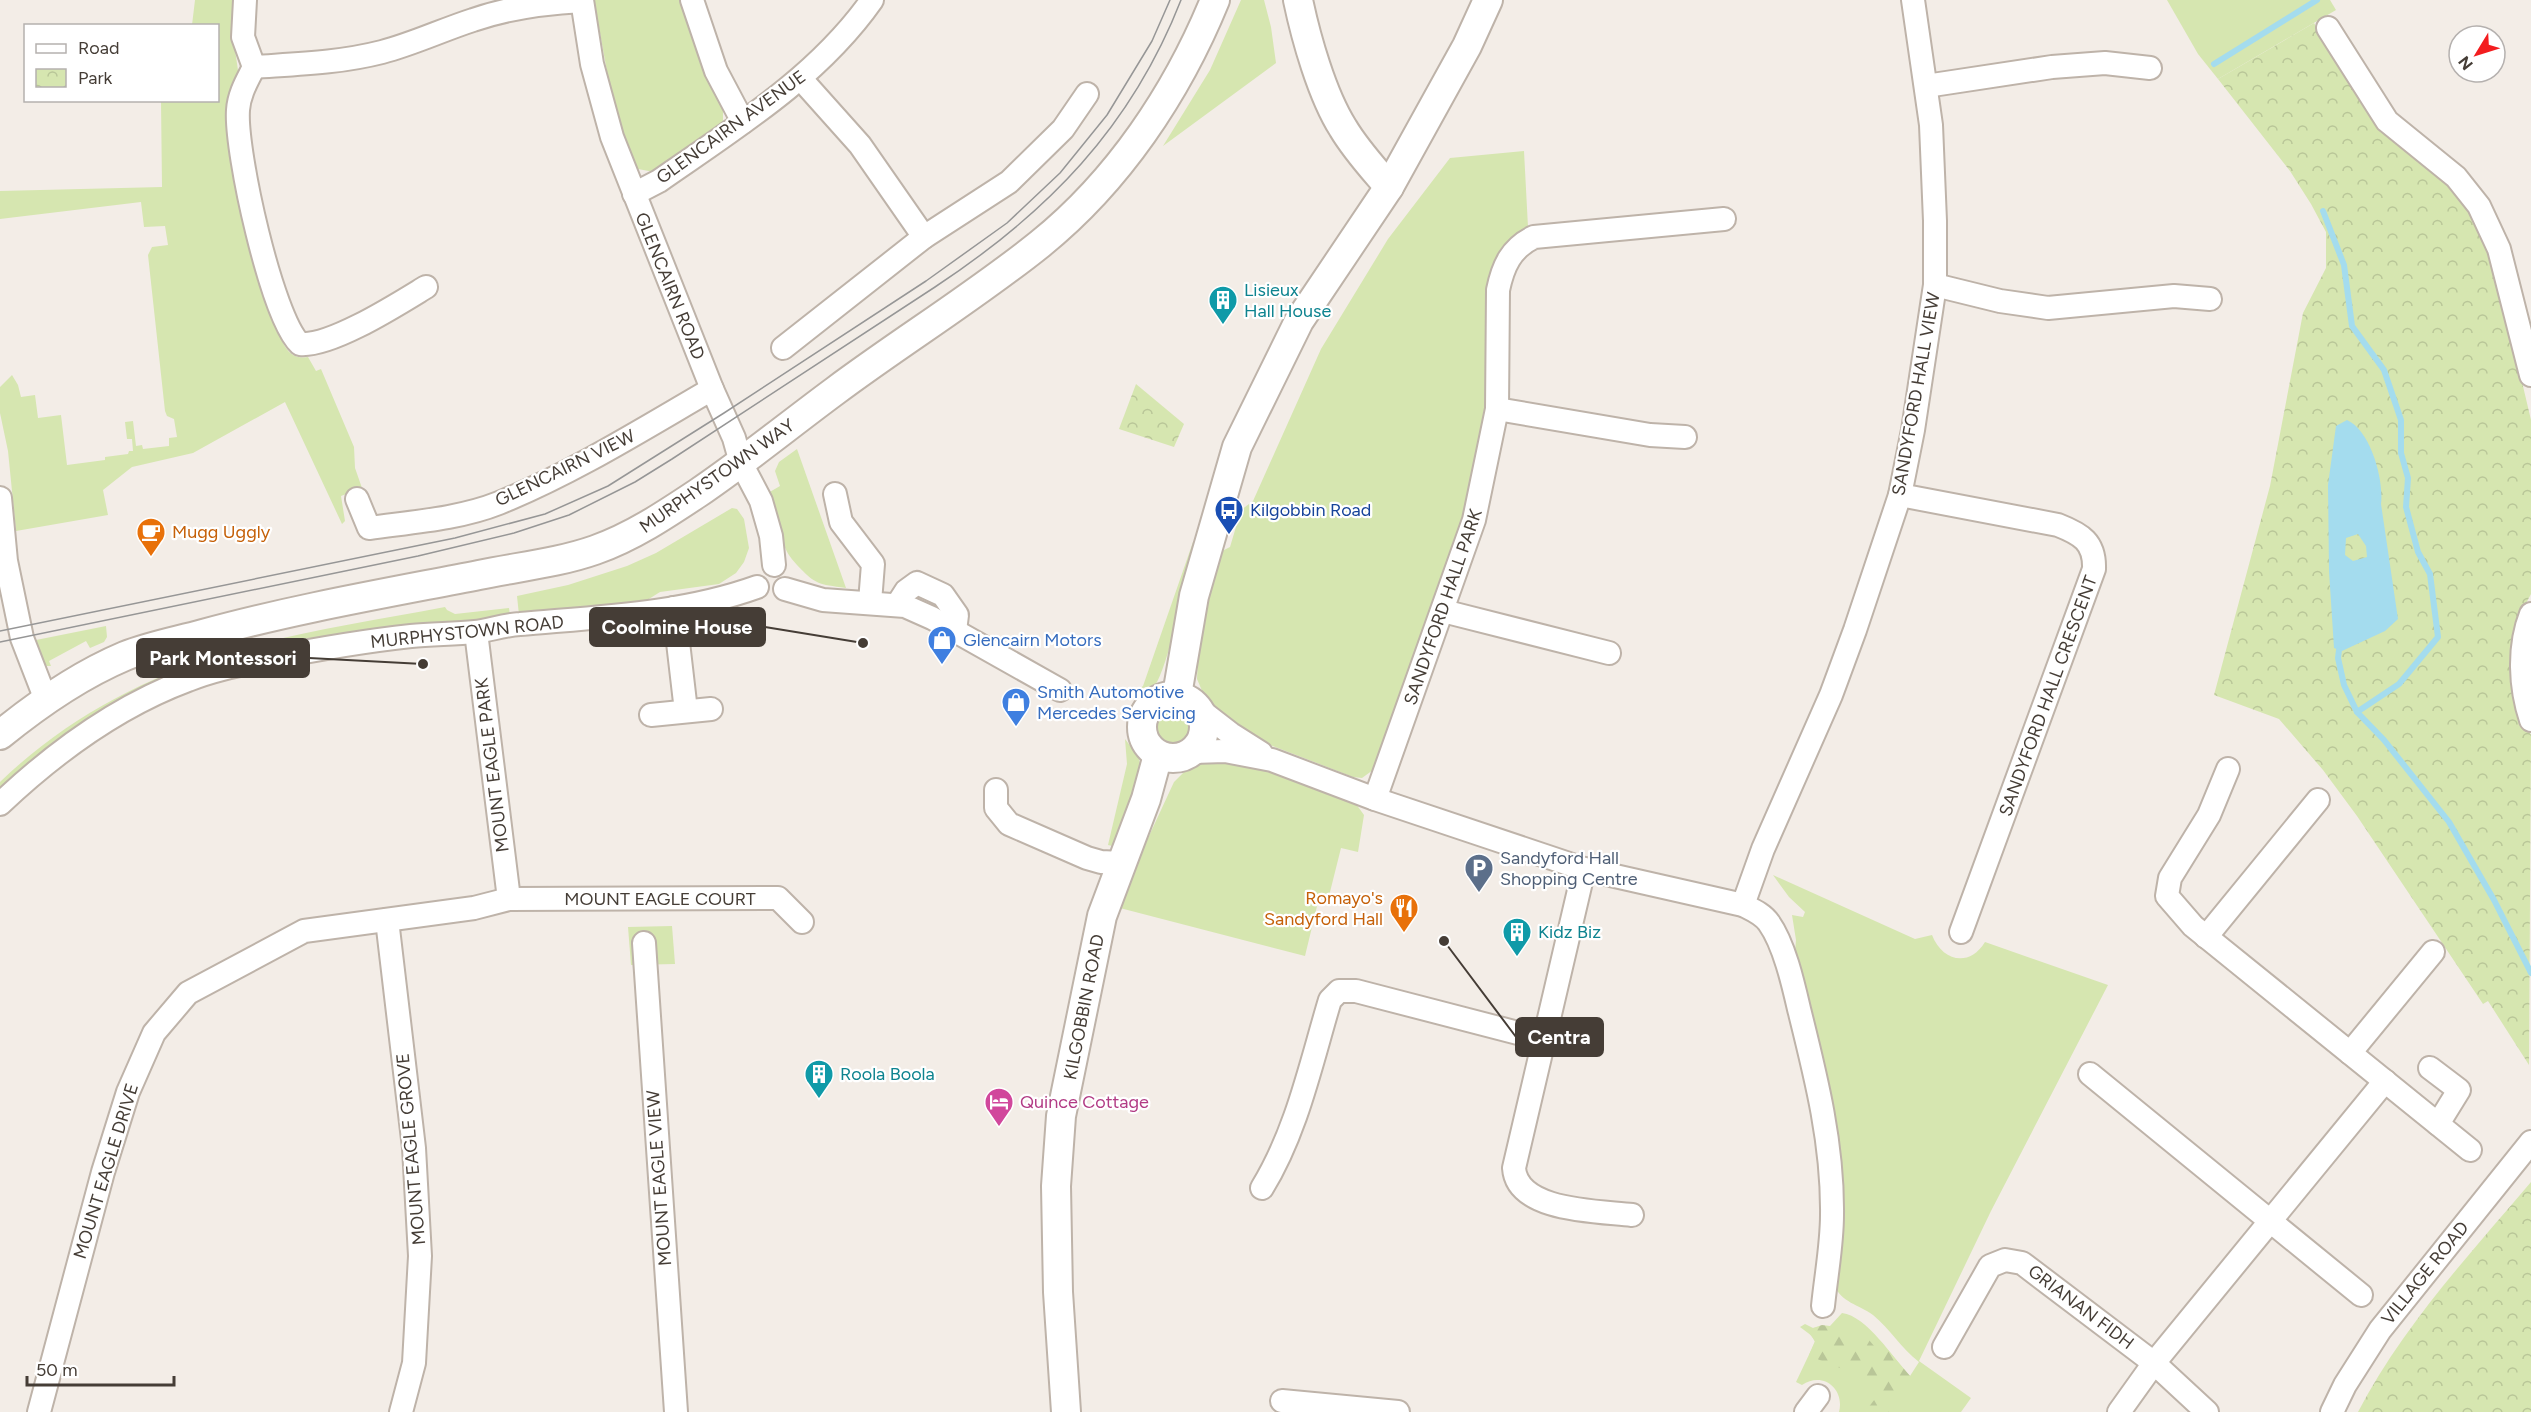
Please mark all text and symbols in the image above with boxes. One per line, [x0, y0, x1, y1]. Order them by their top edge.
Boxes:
legend [24, 24, 219, 102]
north arrow [2447, 24, 2507, 84]
text: Road [78, 37, 119, 59]
text: N [2454, 52, 2477, 74]
street label: GLENCAIRN AVENUE [652, 65, 810, 189]
text: Park [78, 67, 113, 89]
street label: GLENCAIRN ROAD [630, 209, 710, 363]
place label: Lisieux Hall House [1244, 279, 1331, 322]
building icon: Lisieux Hall House [1207, 284, 1239, 326]
street label: SANDYFORD HALL VIEW [1887, 290, 1945, 497]
street label: MURPHYSTOWN WAY [635, 414, 799, 538]
street label: GLENCAIRN VIEW [492, 424, 639, 511]
bus stop icon: Kilgobbin Road [1213, 494, 1245, 536]
place label: Kilgobbin Road [1250, 499, 1371, 521]
street label: SANDYFORD HALL PARK [1399, 506, 1487, 708]
cafe icon: Mugg Uggly [135, 516, 167, 558]
place label: Mugg Uggly [172, 521, 271, 543]
street label: SANDYFORD HALL CRESCENT [1994, 573, 2102, 819]
callout: Coolmine House [590, 608, 765, 646]
street label: MURPHYSTOWN ROAD [369, 611, 565, 653]
text: Coolmine House [602, 615, 752, 639]
shop icon: Glencairn Motors [926, 624, 958, 666]
place label: Glencairn Motors [963, 629, 1102, 651]
callout: Park Montessori [137, 639, 309, 677]
text: Park Montessori [149, 646, 297, 670]
street label: MOUNT EAGLE PARK [470, 676, 514, 853]
place label: Smith Automotive Mercedes Servicing [1037, 681, 1196, 724]
shop icon: Smith Automotive Mercedes Servicing [1000, 686, 1032, 728]
place label: Sandyford Hall Shopping Centre [1500, 847, 1638, 890]
parking icon: Sandyford Hall Shopping Centre [1463, 852, 1495, 894]
place label: Romayo's Sandyford Hall [1264, 887, 1383, 930]
street label: MOUNT EAGLE COURT [564, 888, 756, 910]
restaurant icon: Romayo's Sandyford Hall [1388, 892, 1420, 934]
building icon: Kidz Biz [1501, 916, 1533, 958]
place label: Kidz Biz [1538, 921, 1601, 943]
street label: KILGOBBIN ROAD [1059, 932, 1109, 1082]
callout: Centra [1516, 1018, 1603, 1056]
text: Centra [1527, 1025, 1591, 1049]
street label: MOUNT EAGLE GROVE [392, 1052, 430, 1246]
building icon: Roola Boola [803, 1058, 835, 1100]
place label: Roola Boola [840, 1063, 935, 1085]
street label: MOUNT EAGLE DRIVE [69, 1081, 143, 1261]
hotel icon: Quince Cottage [983, 1086, 1015, 1128]
street label: MOUNT EAGLE VIEW [642, 1089, 676, 1267]
place label: Quince Cottage [1020, 1091, 1149, 1113]
street label: VILLAGE ROAD [2377, 1217, 2473, 1329]
street label: GRIANAN FIDH [2024, 1260, 2138, 1354]
scale bar [27, 1349, 174, 1387]
text: 50 m [36, 1359, 78, 1381]

